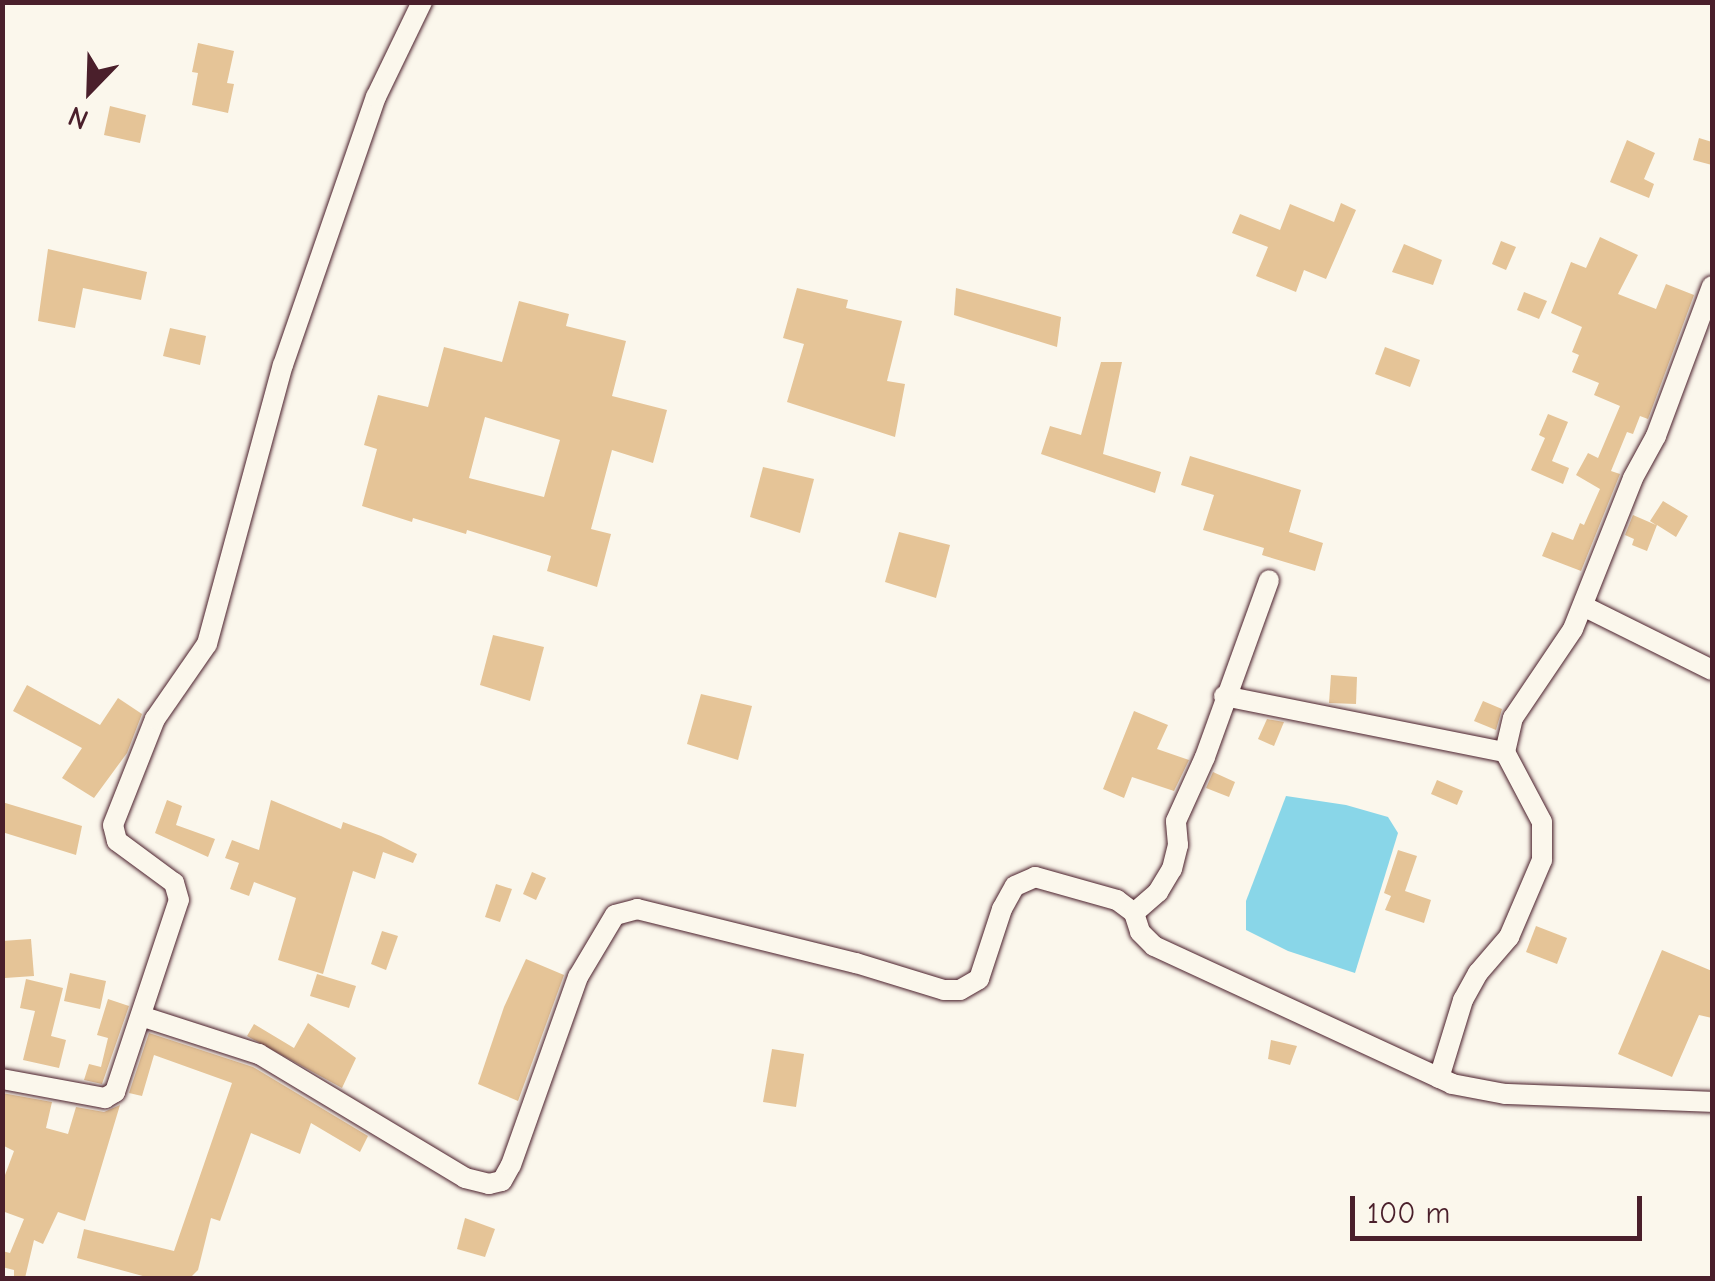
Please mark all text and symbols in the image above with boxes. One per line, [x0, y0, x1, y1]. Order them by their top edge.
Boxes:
north arrow [40, 40, 140, 140]
text: N [64, 99, 93, 136]
scale bar [1355, 1176, 1648, 1238]
text: 100 m [1367, 1196, 1450, 1231]

